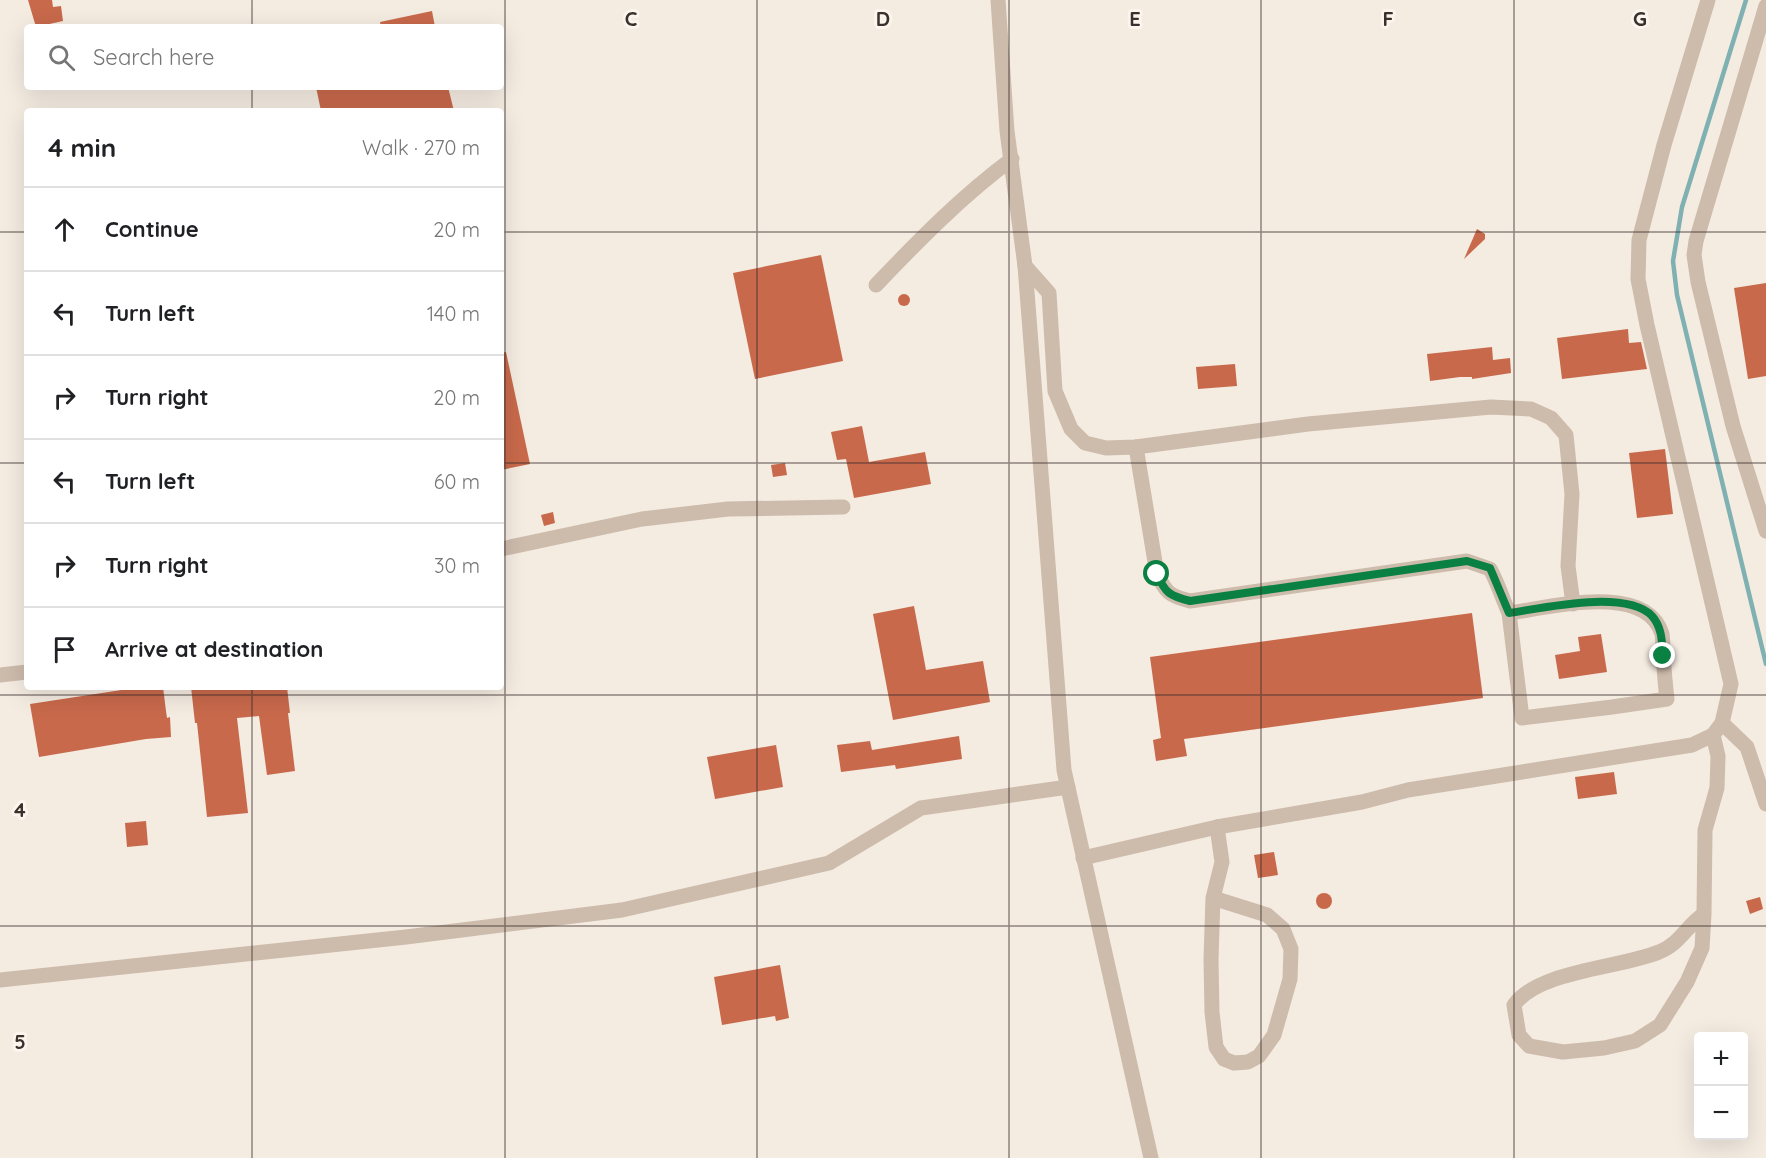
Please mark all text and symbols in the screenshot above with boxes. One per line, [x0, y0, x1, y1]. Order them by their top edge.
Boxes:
text: C [625, 6, 638, 31]
text: D [876, 6, 890, 31]
text: E [1129, 6, 1141, 31]
text: F [1382, 6, 1394, 31]
text: G [1633, 6, 1647, 31]
search box [24, 24, 504, 90]
icon: search [45, 41, 78, 74]
text: Search here [93, 43, 214, 71]
text: 4 min [48, 131, 116, 164]
text: Walk · 270 m [362, 135, 480, 160]
icon: ahead [48, 213, 81, 246]
text: Continue [105, 215, 199, 243]
text: 20 m [433, 217, 480, 242]
icon: left [48, 297, 81, 330]
text: Turn left [105, 299, 195, 327]
text: 140 m [427, 301, 480, 326]
icon: right [48, 381, 81, 414]
text: Turn right [105, 383, 209, 411]
text: 20 m [433, 385, 480, 410]
icon: left [48, 465, 81, 498]
text: Turn left [105, 467, 195, 495]
text: 60 m [434, 469, 480, 494]
icon: right [48, 549, 81, 582]
text: Turn right [105, 551, 209, 579]
text: 30 m [434, 553, 480, 578]
route start [1143, 560, 1169, 586]
icon: arrive [48, 633, 81, 666]
text: Arrive at destination [105, 635, 323, 663]
route end [1649, 642, 1675, 668]
text: 4 [14, 797, 26, 822]
text: 5 [14, 1029, 26, 1054]
map controls [1694, 1032, 1748, 1140]
button: + [1694, 1032, 1748, 1086]
button: − [1694, 1086, 1748, 1140]

